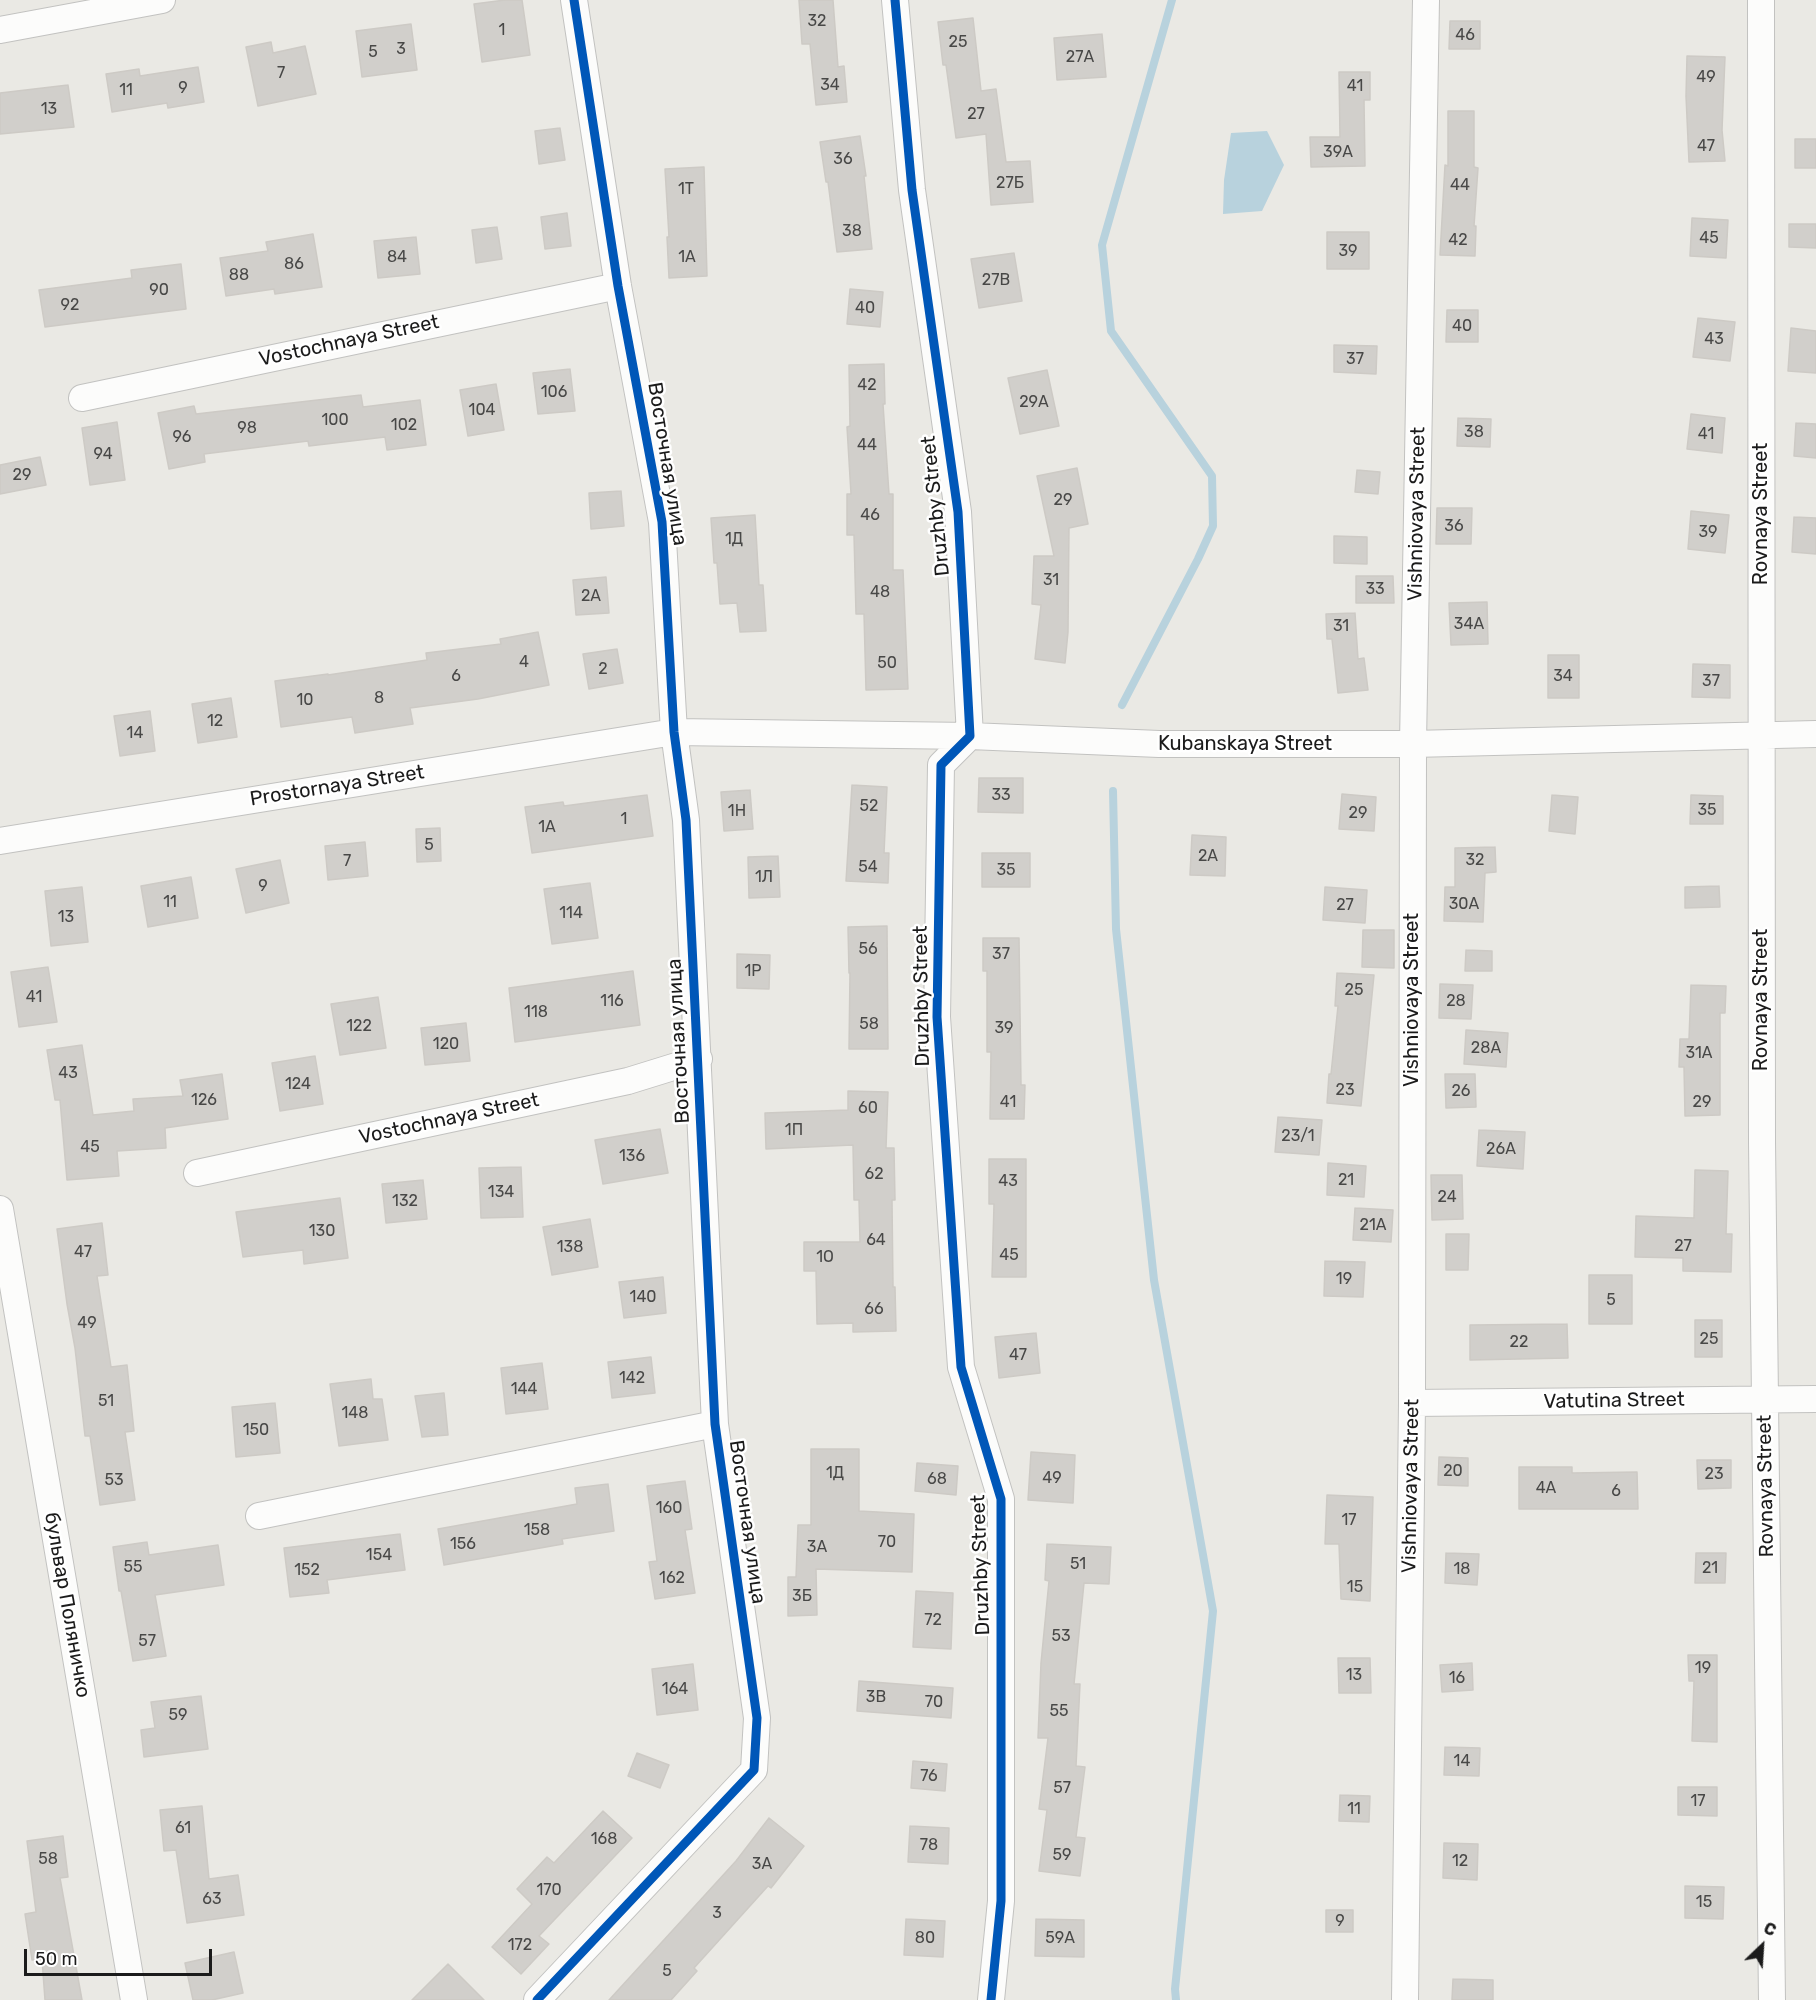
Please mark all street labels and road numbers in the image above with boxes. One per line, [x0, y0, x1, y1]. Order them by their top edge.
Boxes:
street label: Vostochnaya Street [257, 310, 441, 372]
street label: Восточная улица [642, 381, 692, 547]
street label: Vishniovaya Street [1403, 427, 1431, 601]
street label: Druzhby Street [917, 435, 955, 577]
street label: Rovnaya Street [1749, 443, 1773, 585]
street label: Kubanskaya Street [1158, 732, 1332, 756]
street label: Prostornaya Street [248, 760, 426, 812]
street label: Vishniovaya Street [1400, 913, 1424, 1087]
street label: Druzhby Street [909, 925, 935, 1067]
street label: Rovnaya Street [1749, 929, 1773, 1071]
street label: Восточная улица [663, 958, 695, 1124]
street label: Vostochnaya Street [357, 1088, 541, 1150]
street label: Vatutina Street [1543, 1388, 1685, 1414]
street label: Vishniovaya Street [1397, 1399, 1425, 1573]
street label: Rovnaya Street [1753, 1415, 1779, 1557]
street label: Восточная улица [724, 1439, 770, 1605]
street label: Druzhby Street [967, 1494, 995, 1636]
street label: бульвар Поляничко [39, 1510, 95, 1700]

